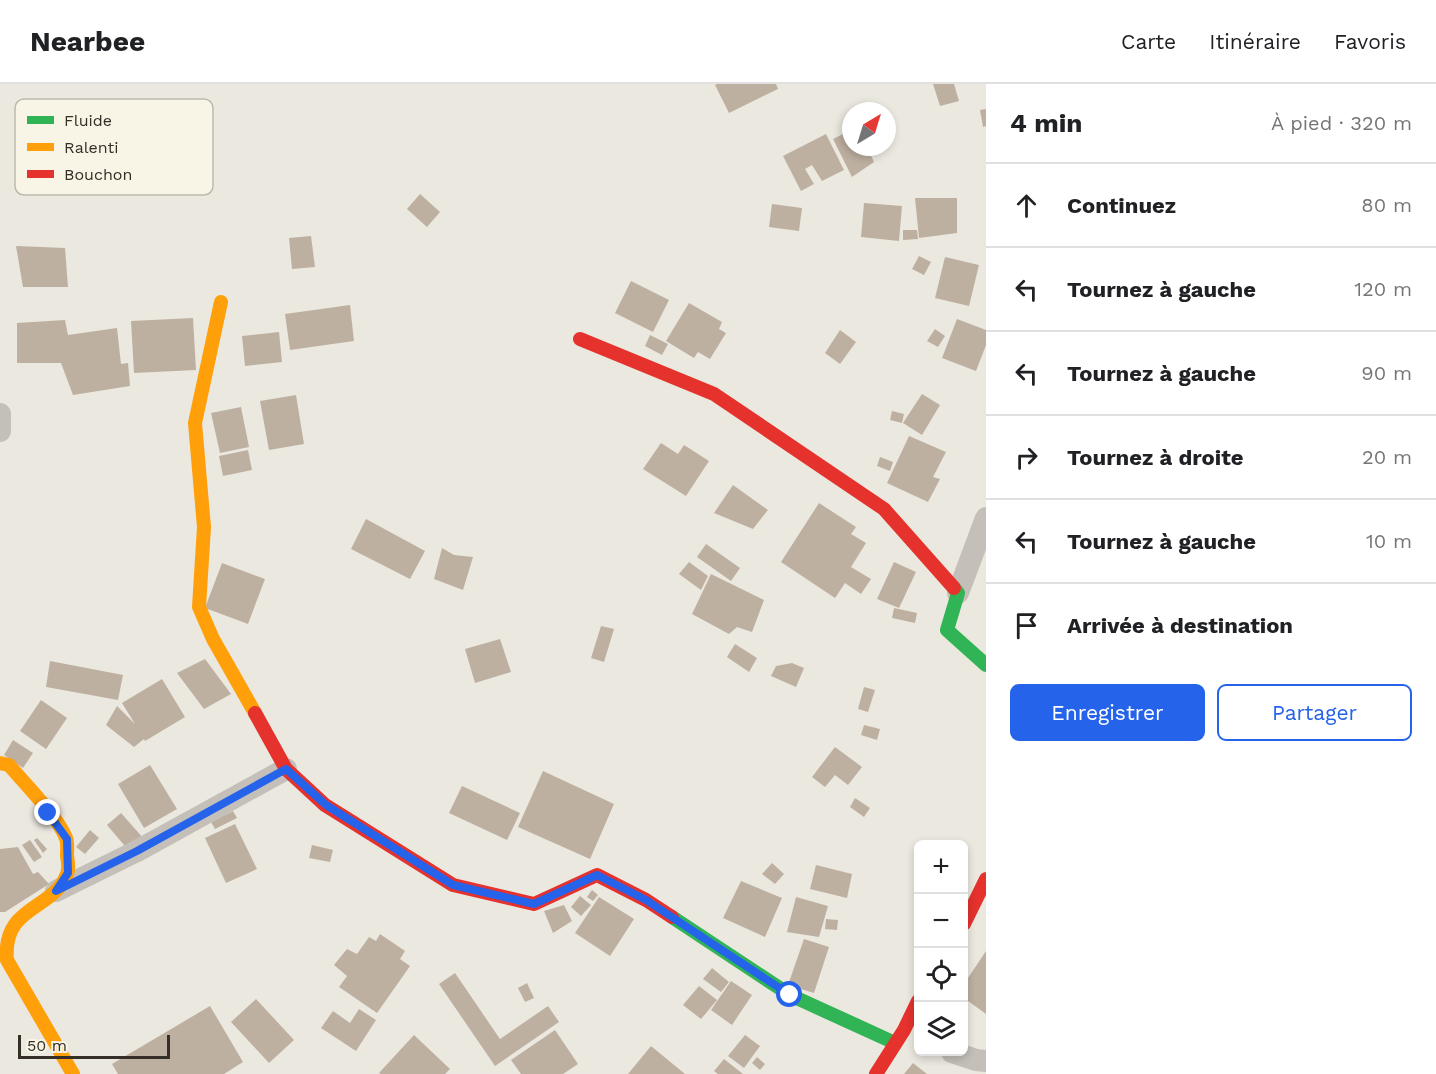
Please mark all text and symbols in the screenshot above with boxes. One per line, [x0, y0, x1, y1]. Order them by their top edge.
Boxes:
text: Nearbee [30, 25, 145, 58]
text: Carte [1121, 29, 1176, 54]
text: Itinéraire [1209, 29, 1301, 54]
text: Favoris [1334, 29, 1406, 54]
legend [15, 99, 213, 195]
north arrow [842, 102, 896, 156]
text: 4 min [1010, 108, 1082, 138]
text: Fluide [64, 111, 112, 130]
text: À pied · 320 m [1271, 111, 1412, 135]
text: Ralenti [64, 138, 119, 157]
text: Bouchon [64, 165, 132, 184]
icon: ahead [1010, 189, 1043, 222]
text: Continuez [1067, 193, 1176, 218]
text: 80 m [1361, 193, 1412, 217]
icon: left [1010, 273, 1043, 306]
text: Tournez à gauche [1067, 277, 1256, 302]
text: 120 m [1354, 277, 1412, 301]
icon: left [1010, 357, 1043, 390]
text: Tournez à gauche [1067, 361, 1256, 386]
text: 90 m [1361, 361, 1412, 385]
icon: right [1010, 441, 1043, 474]
text: Tournez à droite [1067, 445, 1244, 470]
text: 20 m [1362, 445, 1412, 469]
icon: left [1010, 525, 1043, 558]
text: Tournez à gauche [1067, 529, 1256, 554]
text: 10 m [1366, 529, 1412, 553]
icon: arrive [1010, 609, 1043, 642]
text: Arrivée à destination [1067, 613, 1293, 638]
button: Enregistrer [1010, 684, 1205, 741]
button: Partager [1217, 684, 1412, 741]
route end [34, 799, 60, 825]
map controls [914, 840, 968, 1056]
button: + [914, 840, 968, 894]
button: − [914, 894, 968, 948]
button: locate [914, 948, 968, 1002]
route start [776, 981, 802, 1007]
button: layers [914, 1002, 968, 1056]
scale bar [18, 1032, 170, 1060]
text: 50 m [27, 1036, 67, 1055]

